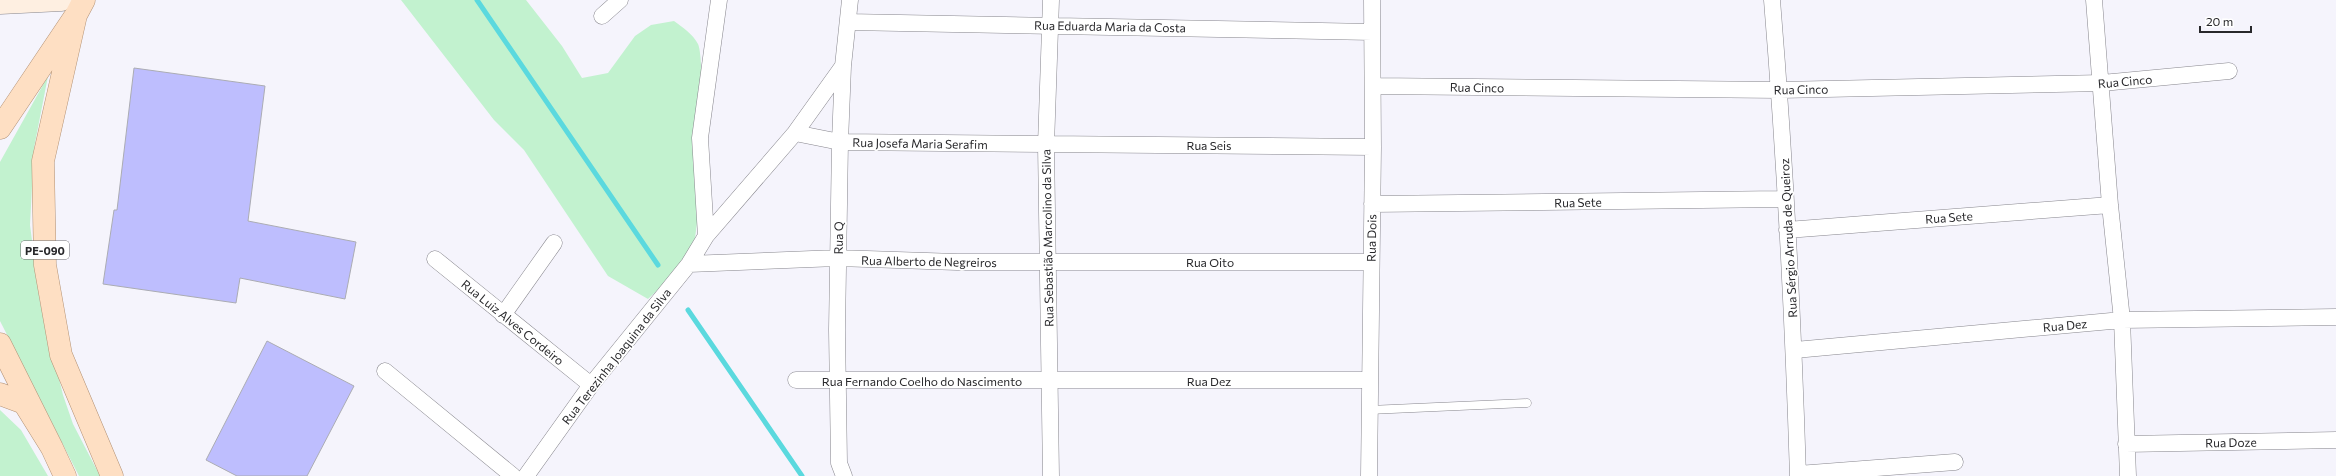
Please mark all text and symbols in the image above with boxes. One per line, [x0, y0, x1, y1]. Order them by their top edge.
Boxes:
scale bar [2200, 8, 2251, 34]
text: 20 m [2206, 14, 2233, 28]
street label: Rua Eduarda Maria da Costa [1034, 18, 1186, 34]
street label: Rua Cinco [2097, 72, 2153, 90]
street label: Rua Cinco [1450, 80, 1504, 94]
street label: Rua Cinco [1774, 82, 1828, 96]
street label: Rua Josefa Maria Serafim [852, 135, 988, 152]
street label: Rua Seis [1186, 138, 1232, 152]
street label: Rua Sebastião Marcolino da Silva [1038, 149, 1056, 327]
street label: Rua Sérgio Arruda de Queiroz [1777, 158, 1799, 318]
street label: Rua Sete [1554, 195, 1602, 209]
street label: Rua Sete [1925, 208, 1973, 226]
street label: Rua Dois [1364, 214, 1378, 262]
street label: Rua Q [831, 221, 845, 255]
road number: PE-090 [21, 241, 69, 259]
street label: Rua Alberto de Negreiros [861, 253, 997, 269]
street label: Rua Oito [1186, 255, 1234, 269]
street label: Rua Luiz Alves Cordeiro [459, 276, 567, 368]
street label: Rua Terezinha Joaquina da Silva [559, 285, 674, 427]
street label: Rua Dez [2042, 316, 2088, 334]
street label: Rua Fernando Coelho do Nascimento [822, 374, 1022, 388]
street label: Rua Dez [1187, 374, 1231, 388]
street label: Rua Doze [2205, 435, 2257, 449]

